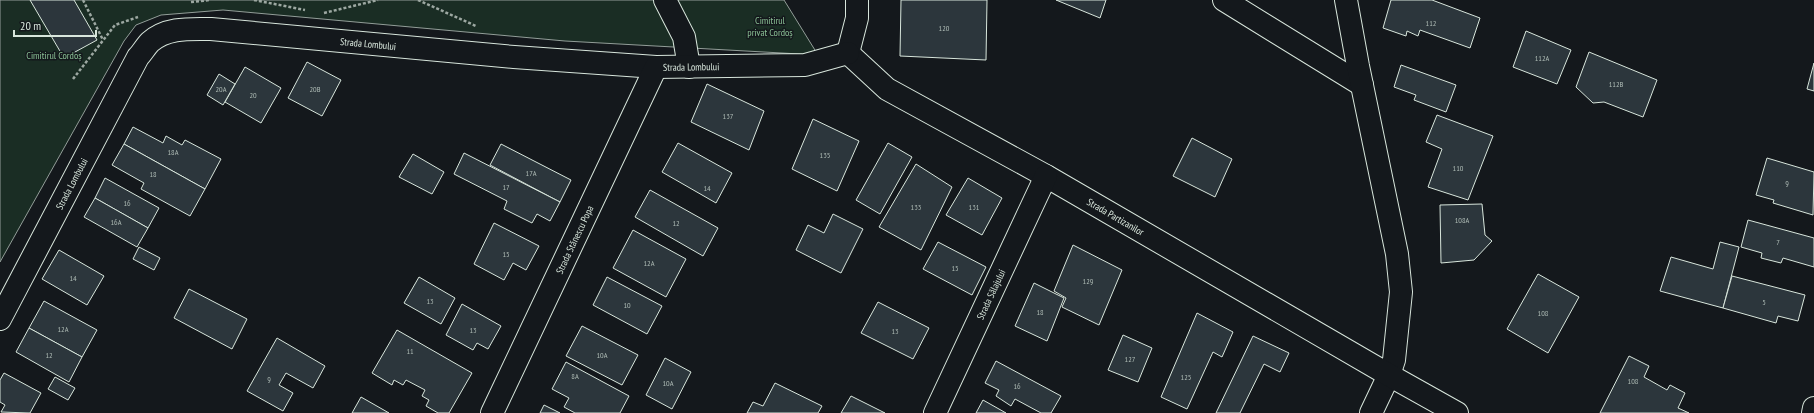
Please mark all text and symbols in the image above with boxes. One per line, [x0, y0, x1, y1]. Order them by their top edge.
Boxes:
scale bar [14, 12, 96, 38]
park label: Cimitirul privat Cordoș [747, 14, 793, 39]
text: 20 m [20, 18, 41, 33]
house number: 112 [1426, 18, 1437, 28]
house number: 120 [939, 23, 950, 33]
street label: Strada Lombului [339, 34, 397, 53]
park label: Cimitirul Cordoș [26, 49, 82, 62]
house number: 112A [1535, 53, 1550, 63]
street label: Strada Lombului [663, 60, 719, 73]
house number: 112B [1609, 79, 1624, 89]
house number: 20A [216, 84, 227, 94]
house number: 20B [310, 84, 321, 94]
house number: 20 [249, 90, 257, 100]
house number: 137 [723, 111, 734, 121]
house number: 18A [168, 147, 179, 157]
house number: 135 [820, 150, 830, 160]
street label: Strada Lombului [52, 156, 90, 212]
house number: 110 [1453, 163, 1464, 173]
house number: 17A [526, 168, 537, 178]
house number: 18 [149, 169, 157, 179]
house number: 9 [1785, 178, 1789, 188]
house number: 17 [502, 182, 510, 192]
house number: 14 [703, 183, 711, 193]
street label: Strada Partizanilor [1085, 195, 1147, 238]
house number: 16 [123, 198, 131, 208]
house number: 133 [911, 202, 922, 212]
house number: 131 [969, 202, 980, 212]
street label: Strada Stănescu Popa [552, 203, 596, 276]
house number: 108A [1455, 215, 1470, 225]
house number: 16A [111, 217, 122, 227]
house number: 12 [672, 218, 680, 228]
house number: 7 [1776, 237, 1780, 247]
house number: 15 [502, 249, 510, 259]
house number: 12A [644, 258, 655, 268]
house number: 15 [951, 263, 959, 273]
street label: Strada Sălajului [973, 267, 1008, 322]
house number: 14 [69, 273, 77, 283]
house number: 129 [1083, 276, 1094, 286]
house number: 13 [426, 296, 434, 306]
house number: 5 [1762, 297, 1766, 307]
house number: 10 [623, 300, 631, 310]
house number: 18 [1036, 307, 1044, 317]
house number: 108 [1538, 308, 1549, 318]
house number: 12A [58, 324, 69, 334]
house number: 13 [469, 325, 477, 335]
house number: 13 [891, 326, 899, 336]
house number: 11 [406, 346, 414, 356]
house number: 12 [45, 350, 53, 360]
house number: 10A [597, 350, 608, 360]
house number: 127 [1125, 354, 1136, 364]
house number: 8A [571, 371, 579, 381]
house number: 125 [1181, 372, 1191, 382]
house number: 9 [267, 374, 271, 384]
house number: 108 [1628, 376, 1639, 386]
house number: 10A [663, 378, 674, 388]
house number: 16 [1013, 381, 1021, 391]

